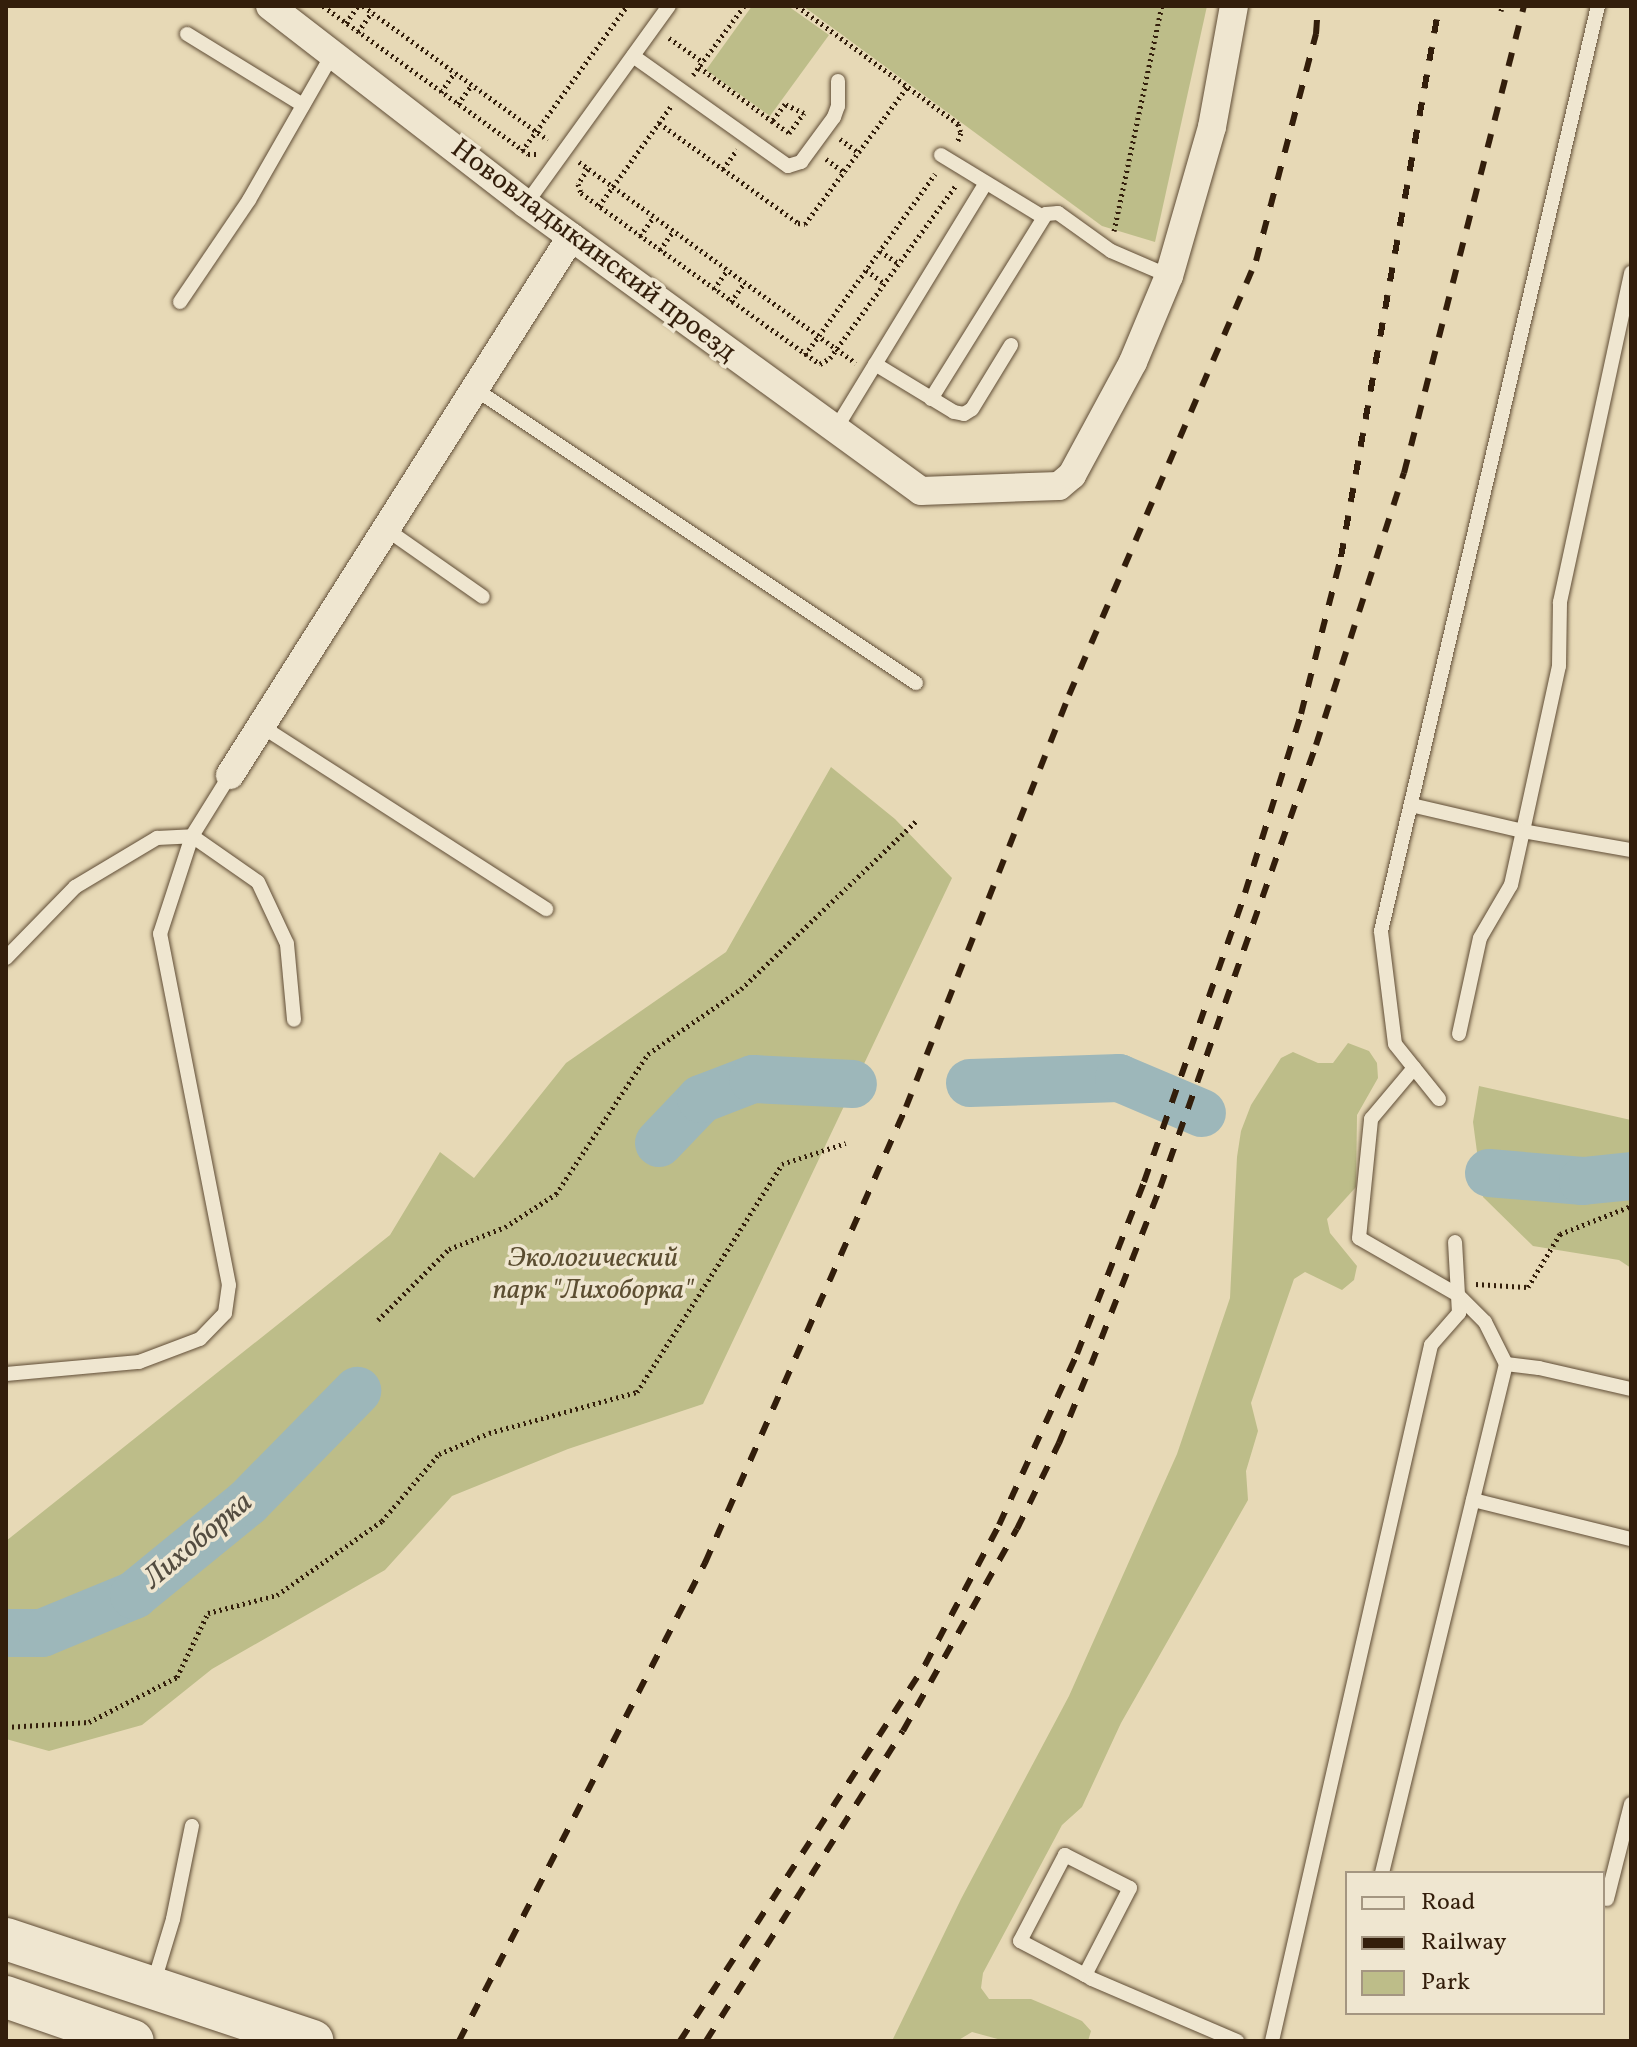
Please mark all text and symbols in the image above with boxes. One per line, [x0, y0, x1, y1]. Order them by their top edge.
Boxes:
street label: Нововладыкинский проезд [444, 133, 742, 369]
park label: Экологический парк "Лихоборка" [493, 1242, 693, 1308]
water label: Лихоборка [136, 1485, 260, 1597]
legend [1345, 1871, 1605, 2015]
text: Road [1421, 1886, 1475, 1920]
text: Railway [1421, 1926, 1507, 1960]
text: Park [1421, 1966, 1470, 2000]

